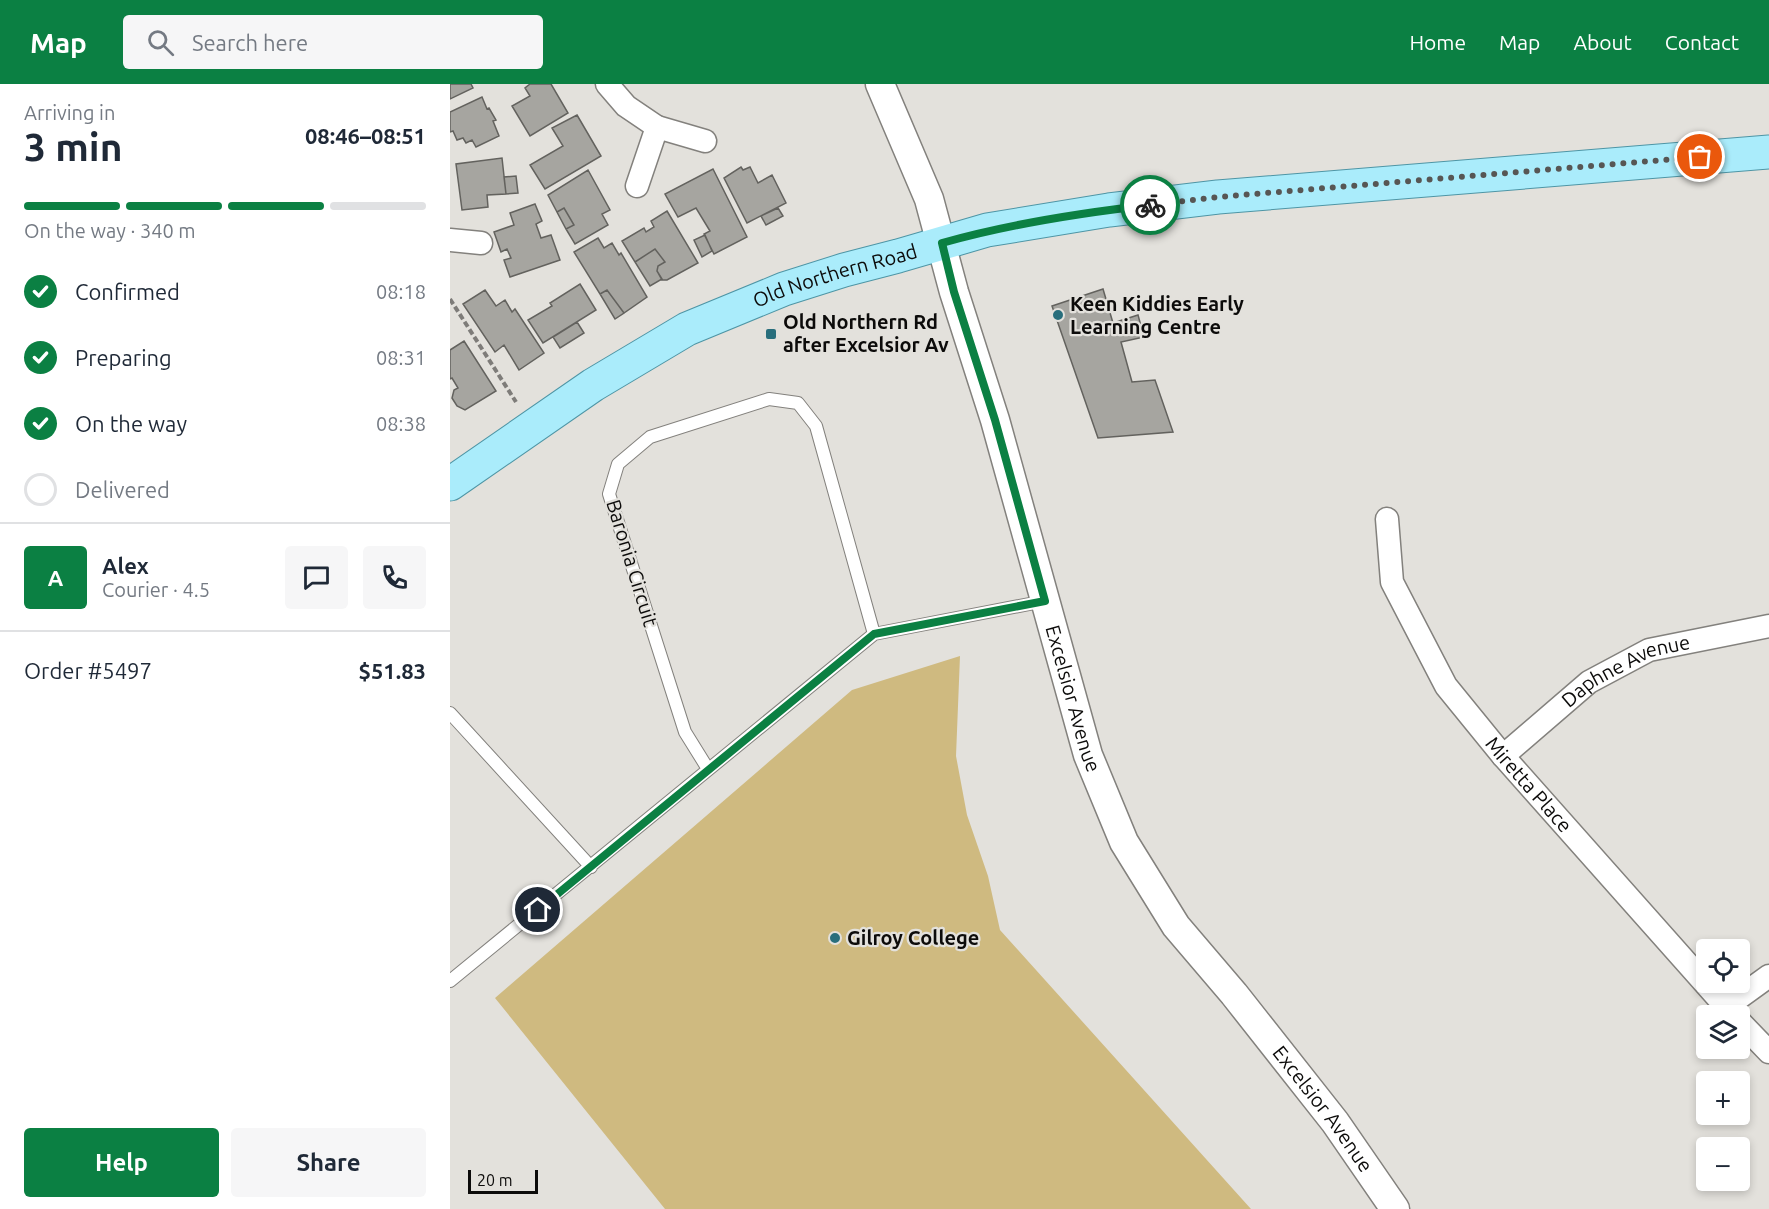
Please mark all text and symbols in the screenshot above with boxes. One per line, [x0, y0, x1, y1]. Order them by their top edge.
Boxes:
search box [123, 15, 543, 69]
icon: search [144, 26, 177, 59]
text: Map [30, 27, 87, 58]
text: Search here [192, 30, 308, 55]
text: Home [1409, 30, 1466, 54]
text: Map [1499, 30, 1540, 54]
text: About [1573, 30, 1632, 54]
text: Contact [1665, 30, 1739, 54]
text: Arriving in [24, 101, 115, 124]
text: 08:46–08:51 [305, 123, 426, 148]
text: 3 min [24, 125, 123, 168]
pin [1674, 131, 1725, 182]
icon: bag [1683, 140, 1716, 173]
courier [1120, 175, 1180, 235]
icon: bike [1134, 189, 1167, 222]
text: On the way · 340 m [24, 219, 196, 242]
street label: Old Northern Road [749, 239, 920, 312]
icon: check [24, 275, 57, 308]
text: Confirmed [75, 279, 180, 304]
text: 08:18 [376, 280, 426, 303]
place label: Keen Kiddies Early Learning Centre [1070, 292, 1244, 338]
marker: Keen Kiddies Early Learning Centre [1051, 308, 1065, 322]
place label: Old Northern Rd after Excelsior Av [783, 310, 949, 356]
marker: Old Northern Rd after Excelsior Av [764, 327, 778, 341]
icon: check [24, 341, 57, 374]
text: Preparing [75, 345, 172, 370]
text: 08:31 [376, 346, 426, 369]
icon: check [24, 407, 57, 440]
text: On the way [75, 411, 187, 436]
text: 08:38 [376, 412, 426, 435]
text: Delivered [75, 477, 170, 502]
street label: Baronia Circuit [602, 497, 663, 629]
button: chat [285, 546, 348, 609]
button: phone [363, 546, 426, 609]
text: Alex [102, 553, 149, 578]
text: A [48, 565, 63, 590]
text: Courier · 4.5 [102, 578, 210, 601]
street label: Excelsior Avenue [1041, 622, 1106, 775]
street label: Daphne Avenue [1557, 630, 1692, 712]
text: Order #5497 [24, 658, 152, 683]
text: $51.83 [359, 658, 426, 683]
street label: Miretta Place [1481, 732, 1577, 837]
pin [512, 884, 563, 935]
icon: home [521, 893, 554, 926]
place label: Gilroy College [847, 926, 979, 949]
marker: Gilroy College [828, 931, 842, 945]
map controls [1696, 939, 1750, 1191]
button: locate [1696, 939, 1750, 993]
button: layers [1696, 1005, 1750, 1059]
street label: Excelsior Avenue [1268, 1041, 1378, 1176]
button: + [1696, 1071, 1750, 1125]
button: Help [24, 1128, 219, 1197]
button: Share [231, 1128, 426, 1197]
button: − [1696, 1137, 1750, 1191]
scale bar [468, 1167, 538, 1194]
text: 20 m [477, 1171, 513, 1189]

